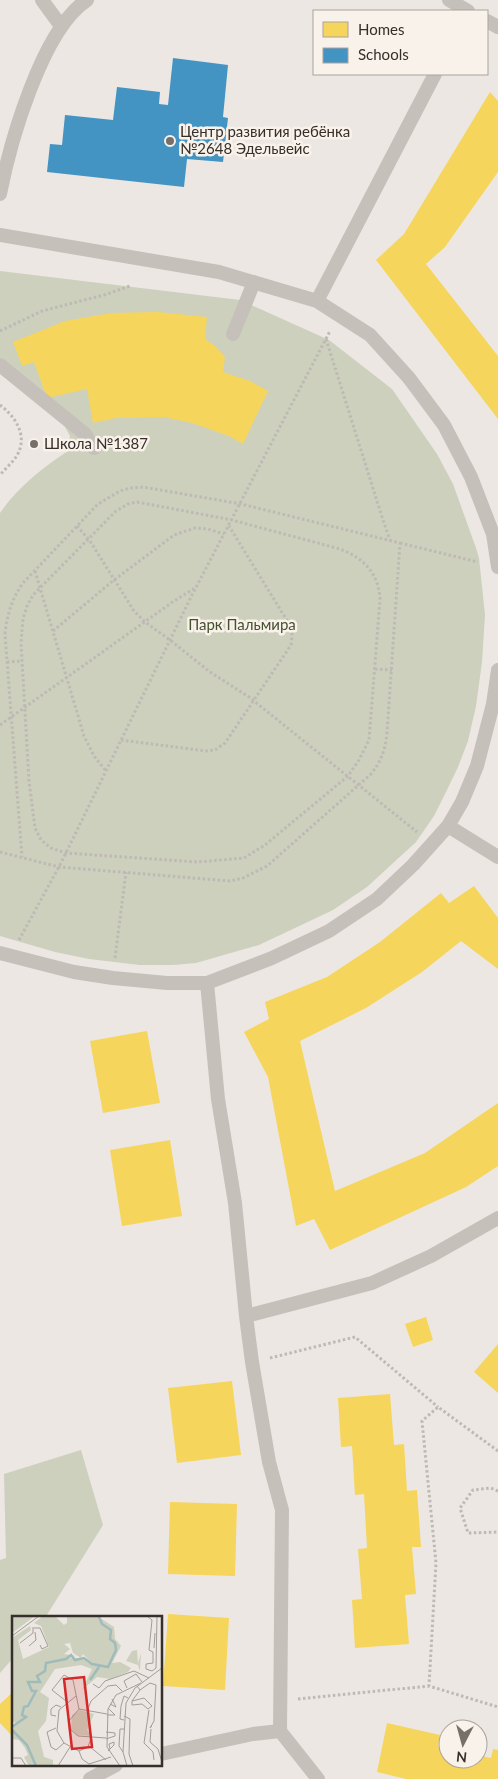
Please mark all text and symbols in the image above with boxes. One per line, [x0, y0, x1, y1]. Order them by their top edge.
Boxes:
legend [313, 10, 488, 75]
text: Homes [358, 20, 404, 38]
text: Schools [358, 45, 409, 63]
place label: Центр развития ребёнка №2648 Эдельвейс [180, 122, 350, 157]
marker: Центр развития ребёнка №2648 Эдельвейс [164, 135, 176, 147]
place label: Школа №1387 [44, 434, 148, 452]
marker: Школа №1387 [28, 438, 40, 450]
park label: Парк Пальмира [188, 615, 296, 633]
inset map [12, 1616, 162, 1766]
north arrow [438, 1719, 488, 1769]
text: N [455, 1748, 468, 1766]

